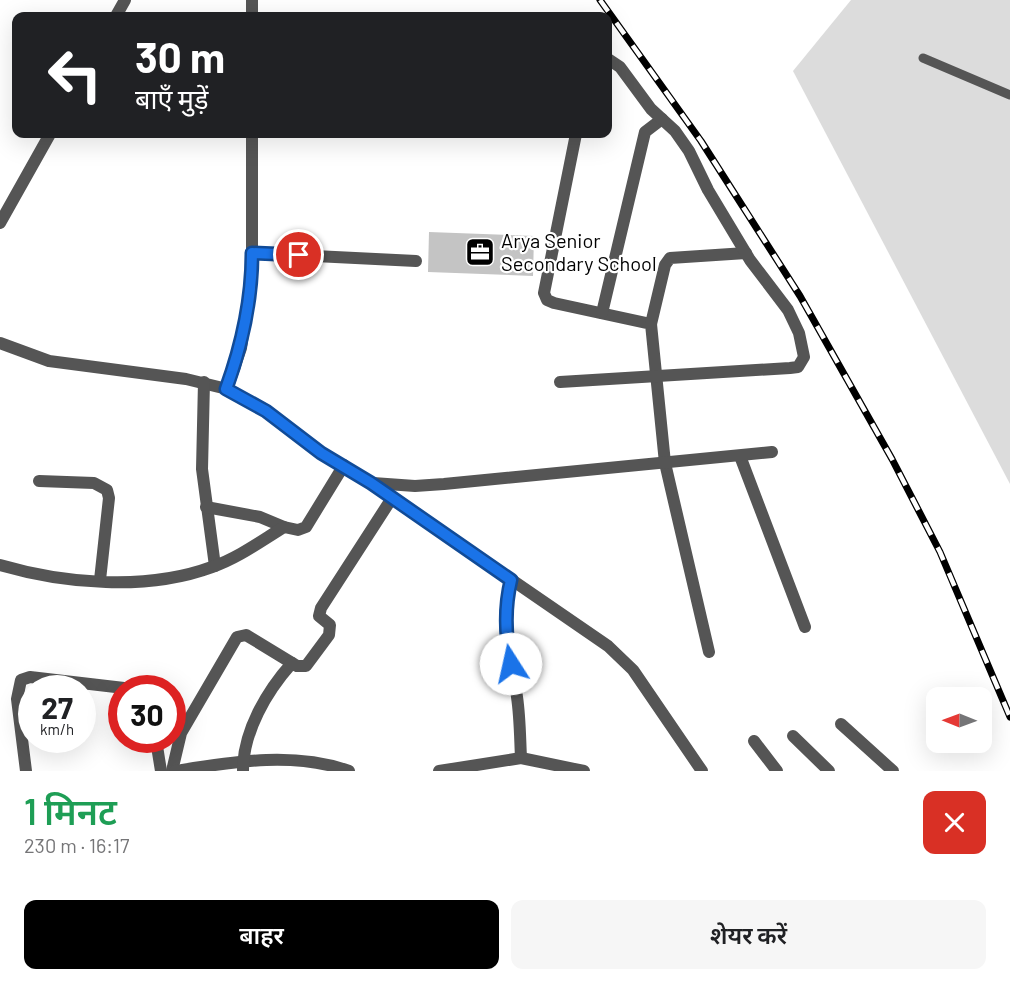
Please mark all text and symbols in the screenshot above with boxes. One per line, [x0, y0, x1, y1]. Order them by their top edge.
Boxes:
text: 30 m [135, 31, 225, 81]
icon: left [36, 36, 114, 114]
text: बाएँ मुड़ें [135, 82, 208, 114]
place label: Arya Senior Secondary School [501, 228, 657, 275]
pin [273, 229, 324, 280]
office icon: Arya Senior Secondary School [464, 236, 496, 268]
icon: arrive [282, 238, 315, 271]
position arrow [479, 632, 543, 696]
speed limit sign: 30 [108, 675, 186, 753]
north arrow [926, 687, 992, 753]
map controls [926, 687, 992, 753]
text: 27 [41, 689, 73, 725]
text: km/h [40, 720, 74, 738]
text: 1 मिनट [24, 789, 117, 832]
button: close [923, 791, 986, 854]
text: 230 m · 16:17 [24, 833, 129, 857]
button: बाहर [24, 900, 499, 969]
button: शेयर करें [511, 900, 986, 969]

